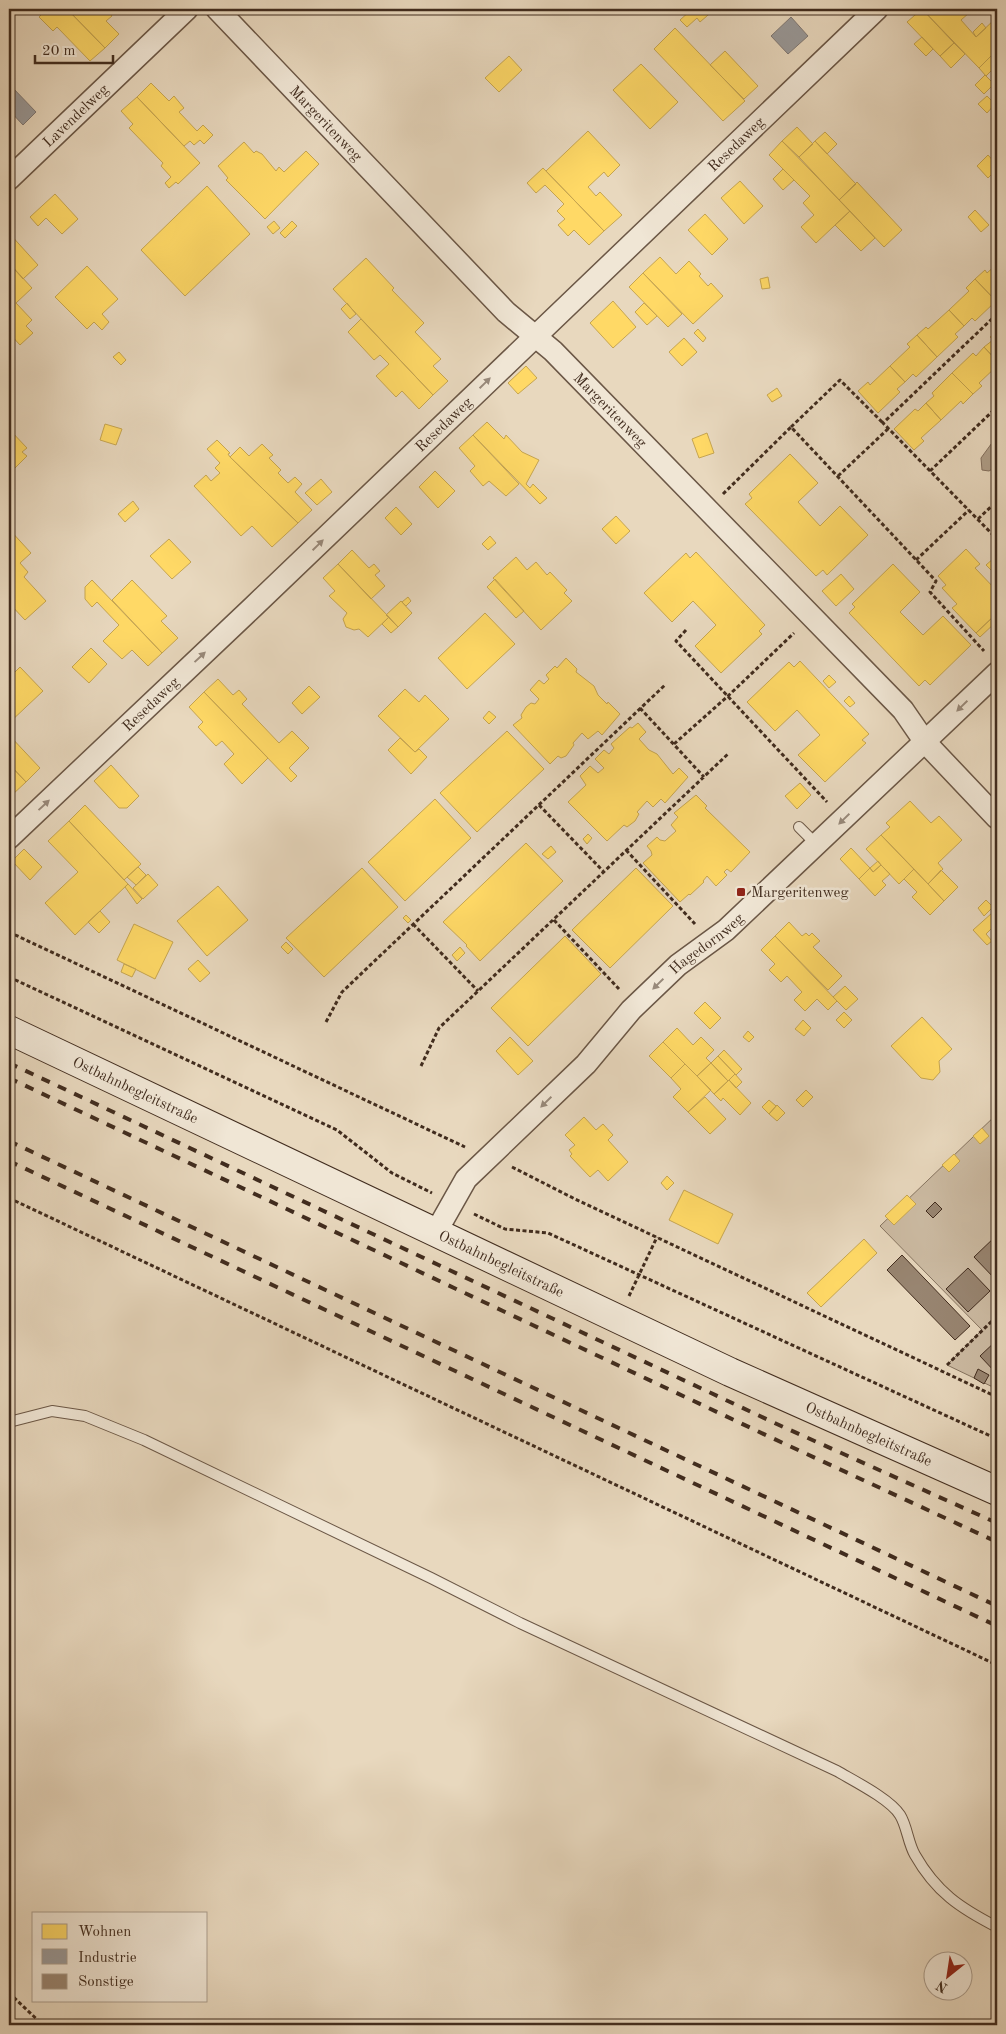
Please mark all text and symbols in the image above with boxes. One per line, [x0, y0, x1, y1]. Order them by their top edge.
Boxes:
scale bar [35, 32, 112, 64]
text: 20 m [42, 44, 76, 59]
street label: Lavendelweg [41, 82, 112, 151]
street label: Margeritenweg [286, 84, 364, 165]
street label: Resedaweg [706, 115, 768, 175]
street label: Margeritenweg [570, 371, 649, 451]
one-way arrow [479, 377, 491, 389]
street label: Resedaweg [413, 395, 476, 456]
one-way arrow [311, 539, 323, 551]
one-way arrow [194, 651, 206, 663]
street label: Resedaweg [120, 675, 183, 735]
one-way arrow [956, 700, 968, 712]
one-way arrow [38, 799, 50, 811]
one-way arrow [839, 813, 851, 825]
marker: Margeritenweg [735, 886, 747, 898]
place label: Margeritenweg [751, 886, 849, 901]
street label: Hagedornweg [667, 911, 747, 978]
one-way arrow [652, 978, 664, 990]
street label: Ostbahnbegleitstraße [70, 1055, 200, 1127]
one-way arrow [540, 1096, 552, 1108]
street label: Ostbahnbegleitstraße [436, 1229, 566, 1301]
street label: Ostbahnbegleitstraße [803, 1401, 934, 1470]
legend [32, 1912, 208, 2002]
text: Wohnen [78, 1925, 131, 1940]
text: Industrie [78, 1951, 137, 1966]
north arrow [924, 1952, 974, 2002]
text: Sonstige [78, 1975, 134, 1990]
text: N [934, 1978, 950, 1995]

